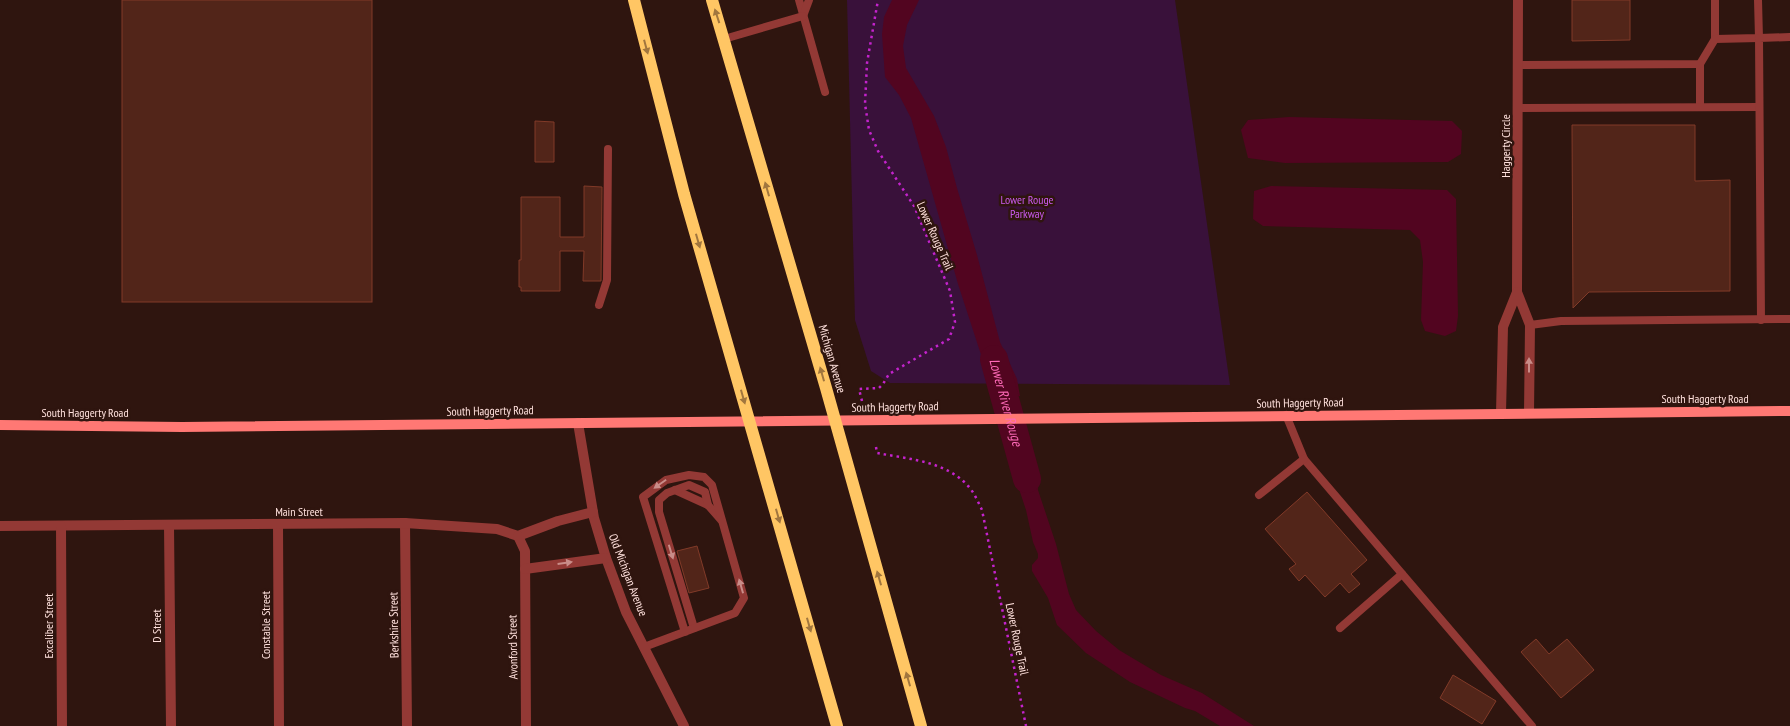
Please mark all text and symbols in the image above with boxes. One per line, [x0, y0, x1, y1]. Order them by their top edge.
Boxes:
one-way arrow [713, 8, 721, 23]
one-way arrow [642, 40, 650, 55]
street label: Haggerty Circle [1498, 114, 1513, 178]
one-way arrow [763, 181, 771, 196]
park label: Lower Rouge Parkway [1000, 192, 1054, 221]
street label: Lower Rouge Trail [914, 199, 957, 272]
one-way arrow [694, 234, 702, 249]
street label: Michigan Avenue [816, 323, 849, 395]
one-way arrow [1525, 356, 1533, 372]
water label: Lower River Rouge [985, 357, 1027, 449]
one-way arrow [818, 366, 826, 381]
one-way arrow [740, 390, 748, 405]
street label: South Haggerty Road [1661, 391, 1749, 406]
street label: South Haggerty Road [1256, 394, 1344, 411]
street label: South Haggerty Road [851, 398, 939, 415]
street label: South Haggerty Road [446, 402, 534, 419]
street label: South Haggerty Road [41, 405, 129, 420]
one-way arrow [654, 479, 667, 489]
street label: Main Street [275, 504, 324, 519]
one-way arrow [774, 508, 782, 523]
street label: Old Michigan Avenue [606, 531, 651, 618]
one-way arrow [667, 544, 675, 559]
one-way arrow [558, 559, 574, 567]
one-way arrow [875, 570, 883, 585]
one-way arrow [737, 579, 745, 594]
street label: Constable Street [258, 590, 273, 659]
street label: Berkshire Street [385, 591, 402, 658]
street label: Excaliber Street [41, 593, 56, 659]
street label: Lower Rouge Trail [1003, 602, 1032, 676]
street label: D Street [149, 608, 164, 643]
street label: Avonford Street [504, 614, 521, 679]
one-way arrow [805, 617, 813, 632]
one-way arrow [903, 672, 911, 687]

